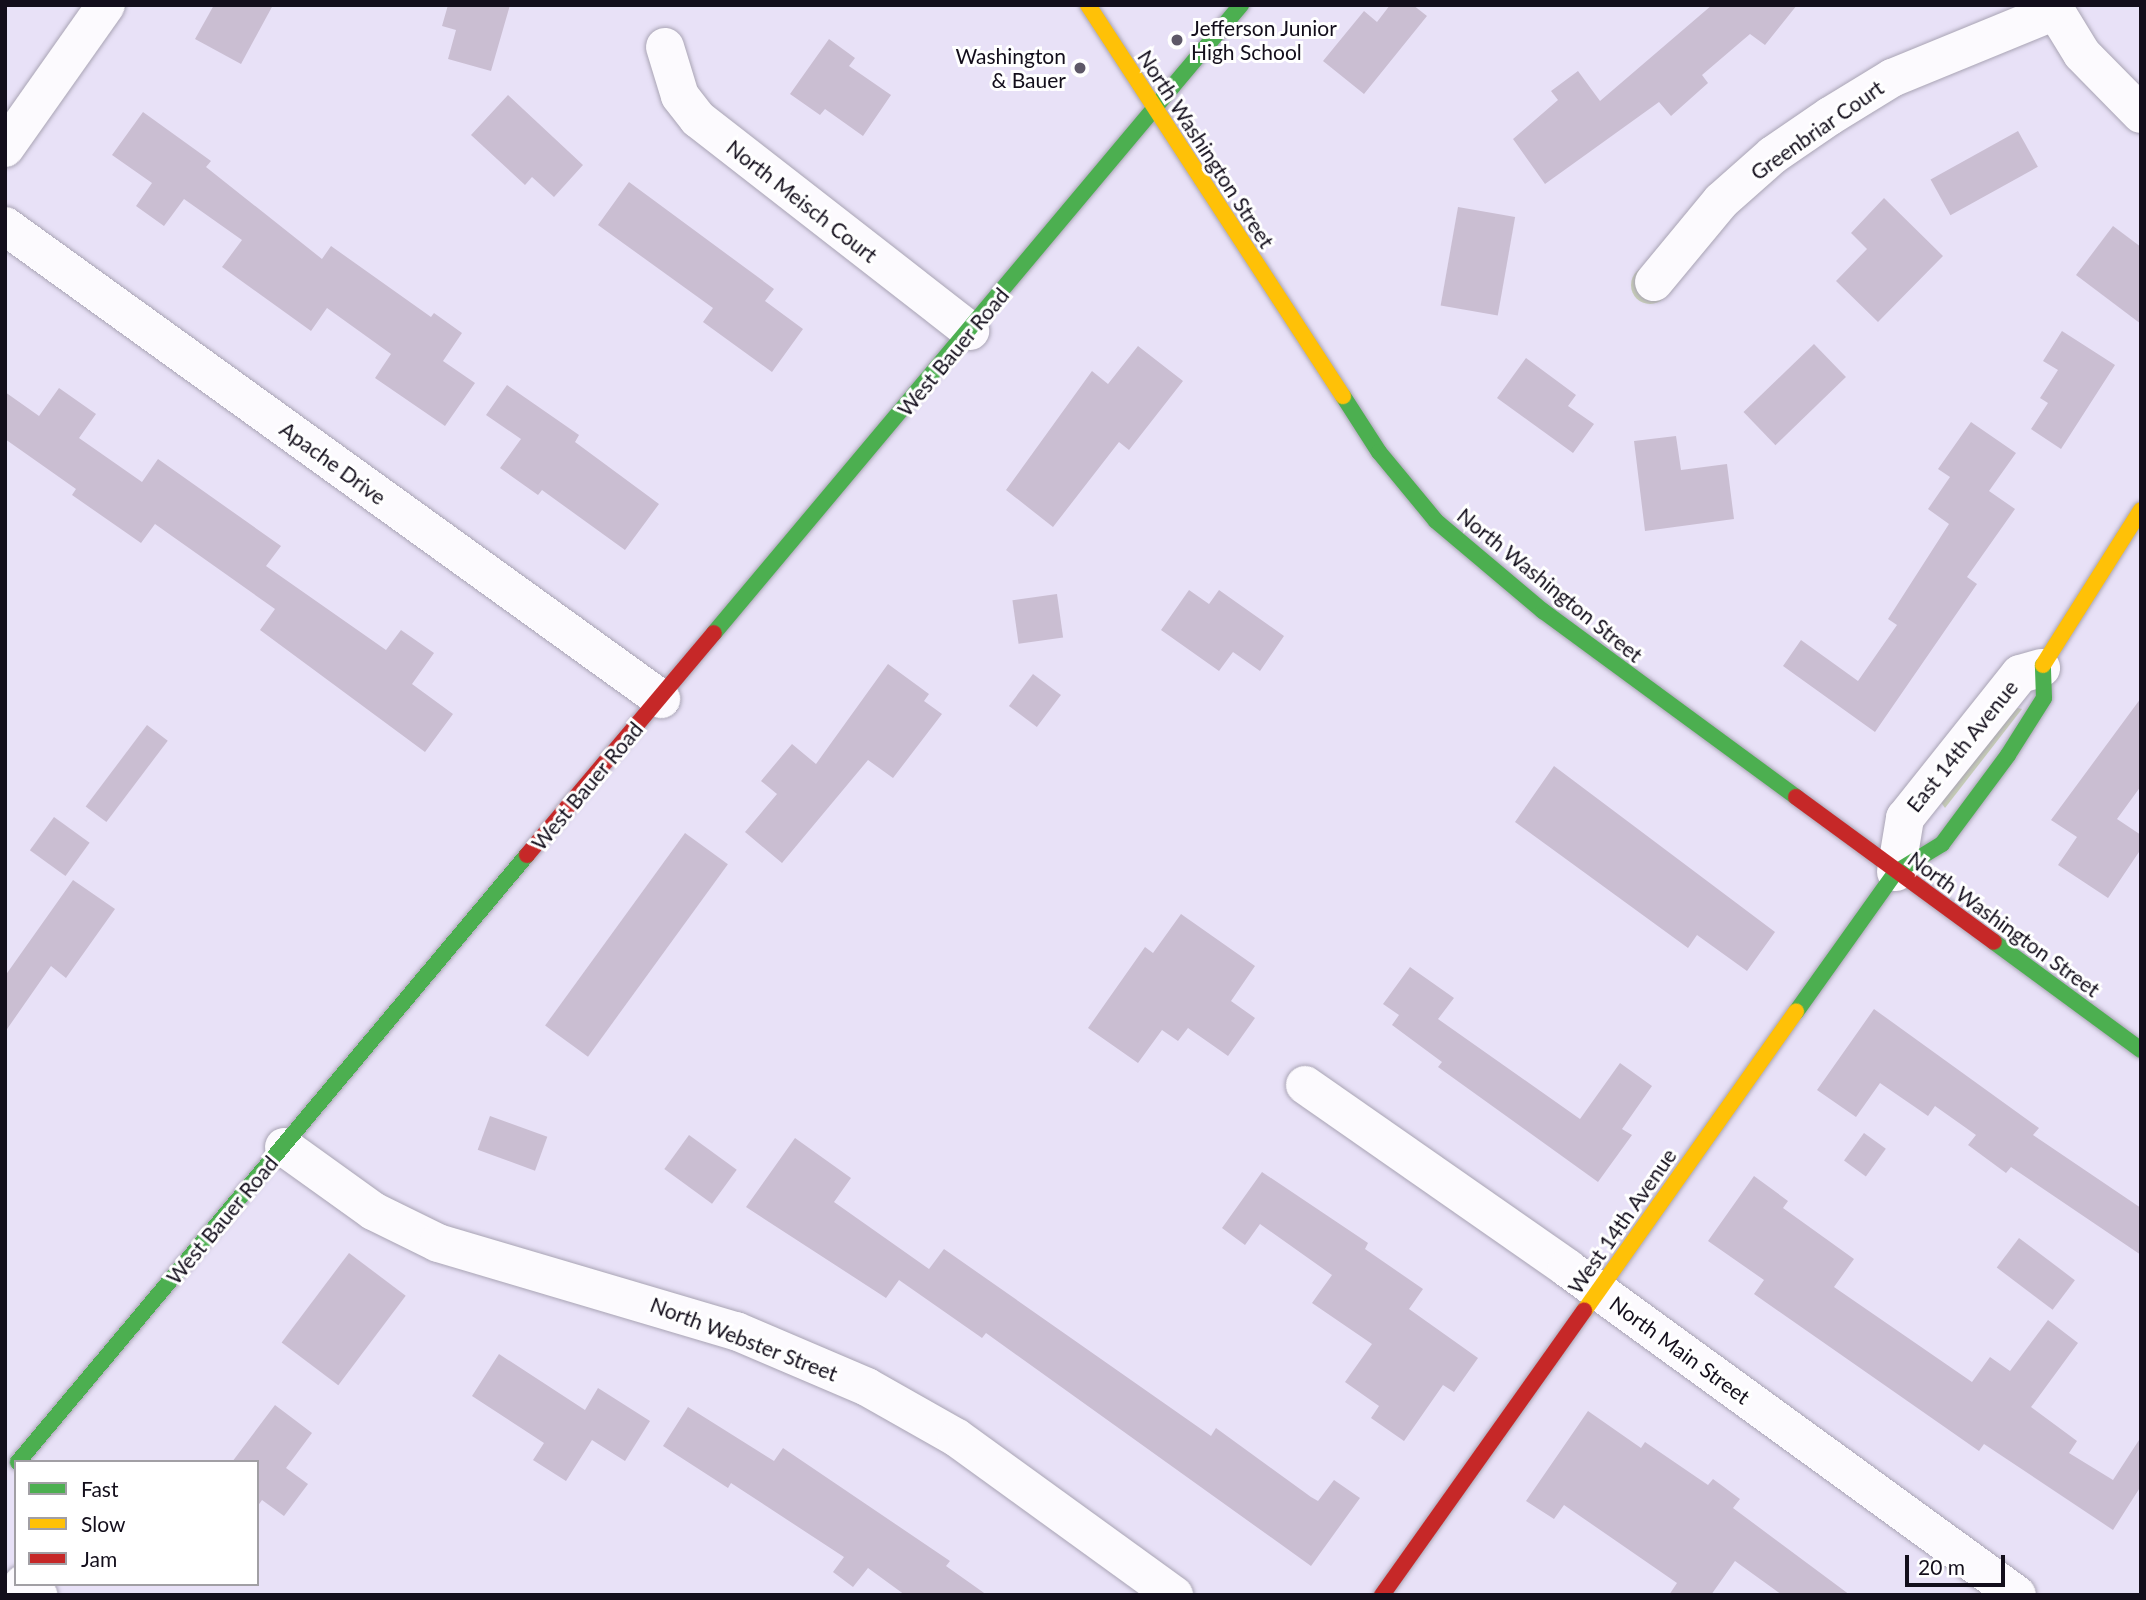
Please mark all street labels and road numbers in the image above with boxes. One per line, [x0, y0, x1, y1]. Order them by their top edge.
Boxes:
street label: North Washington Street [1132, 45, 1280, 253]
street label: Greenbriar Court [1746, 75, 1888, 185]
street label: North Meisch Court [722, 134, 882, 268]
street label: West Bauer Road [892, 283, 1014, 421]
street label: Apache Drive [275, 416, 391, 510]
street label: North Washington Street [1452, 502, 1648, 668]
street label: East 14th Avenue [1901, 675, 2023, 817]
street label: West Bauer Road [526, 717, 648, 855]
street label: North Washington Street [1903, 846, 2105, 1002]
street label: West 14th Avenue [1562, 1143, 1682, 1299]
street label: West Bauer Road [161, 1151, 283, 1289]
street label: North Main Street [1605, 1291, 1755, 1409]
street label: North Webster Street [646, 1292, 842, 1386]

